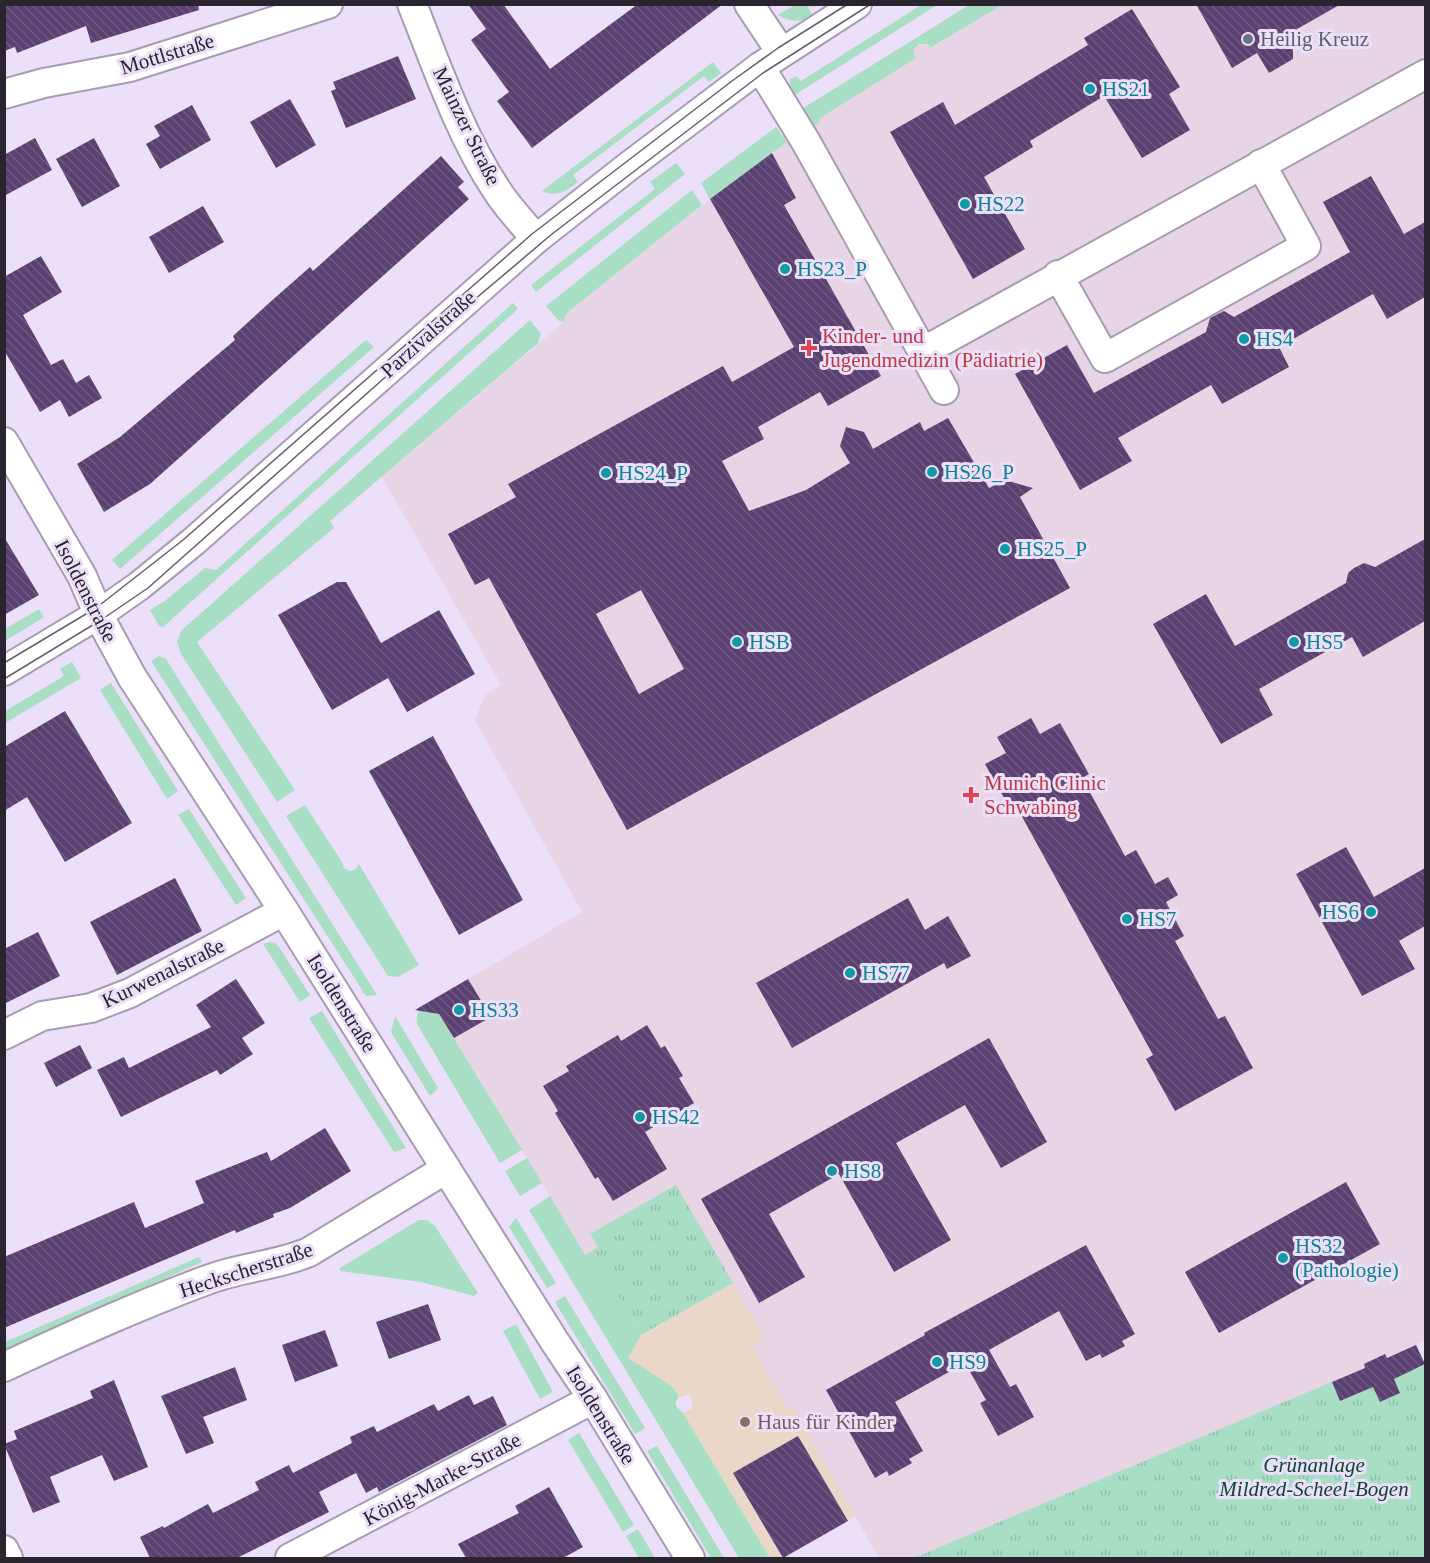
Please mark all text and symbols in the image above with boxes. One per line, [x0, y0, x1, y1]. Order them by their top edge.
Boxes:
place label: Heilig Kreuz [1260, 27, 1369, 51]
street label: Mottlstraße [117, 28, 217, 80]
marker: Heilig Kreuz [1241, 32, 1255, 46]
street label: Mainzer Straße [428, 63, 506, 189]
place label: HS21 [1102, 77, 1150, 101]
marker: HS21 [1083, 82, 1097, 96]
place label: HS22 [977, 192, 1025, 216]
marker: HS22 [958, 197, 972, 211]
place label: HS23_P [797, 257, 867, 281]
marker: HS23_P [778, 262, 792, 276]
street label: Parzivalstraße [376, 285, 480, 383]
place label: Kinder- und Jugendmedizin (Pädiatrie) [822, 324, 1043, 372]
place label: HS4 [1256, 327, 1294, 351]
marker: HS4 [1237, 332, 1251, 346]
marker: Kinder- und Jugendmedizin (Pädiatrie) [800, 339, 818, 357]
place label: HS26_P [944, 460, 1014, 484]
place label: HS24_P [618, 461, 688, 485]
marker: HS26_P [925, 465, 939, 479]
marker: HS24_P [599, 466, 613, 480]
street label: Isoldenstraße [50, 536, 122, 646]
place label: HS25_P [1017, 537, 1087, 561]
marker: HS25_P [998, 542, 1012, 556]
place label: HSB [749, 630, 790, 654]
place label: HS5 [1306, 630, 1343, 654]
marker: HSB [730, 635, 744, 649]
marker: HS5 [1287, 635, 1301, 649]
place label: Munich Clinic Schwabing [984, 771, 1106, 819]
marker: Munich Clinic Schwabing [962, 786, 980, 804]
place label: HS6 [1322, 900, 1359, 924]
marker: HS6 [1364, 905, 1378, 919]
place label: HS7 [1139, 907, 1176, 931]
marker: HS7 [1120, 912, 1134, 926]
street label: Kurwenalstraße [98, 933, 228, 1013]
street label: Isoldenstraße [302, 949, 382, 1057]
place label: HS77 [862, 961, 910, 985]
marker: HS77 [843, 966, 857, 980]
place label: HS33 [471, 998, 519, 1022]
marker: HS33 [452, 1003, 466, 1017]
place label: HS42 [652, 1105, 700, 1129]
marker: HS42 [633, 1110, 647, 1124]
place label: HS8 [844, 1159, 881, 1183]
marker: HS8 [825, 1164, 839, 1178]
place label: HS32 (Pathologie) [1295, 1234, 1399, 1282]
street label: Heckscherstraße [176, 1237, 316, 1303]
marker: HS32 (Pathologie) [1276, 1251, 1290, 1265]
place label: HS9 [949, 1350, 986, 1374]
marker: HS9 [930, 1355, 944, 1369]
street label: Isoldenstraße [561, 1361, 641, 1469]
place label: Haus für Kinder [757, 1410, 893, 1434]
marker: Haus für Kinder [738, 1415, 752, 1429]
street label: König-Marke-Straße [359, 1427, 525, 1531]
park label: Grünanlage Mildred-Scheel-Bogen [1218, 1453, 1409, 1501]

